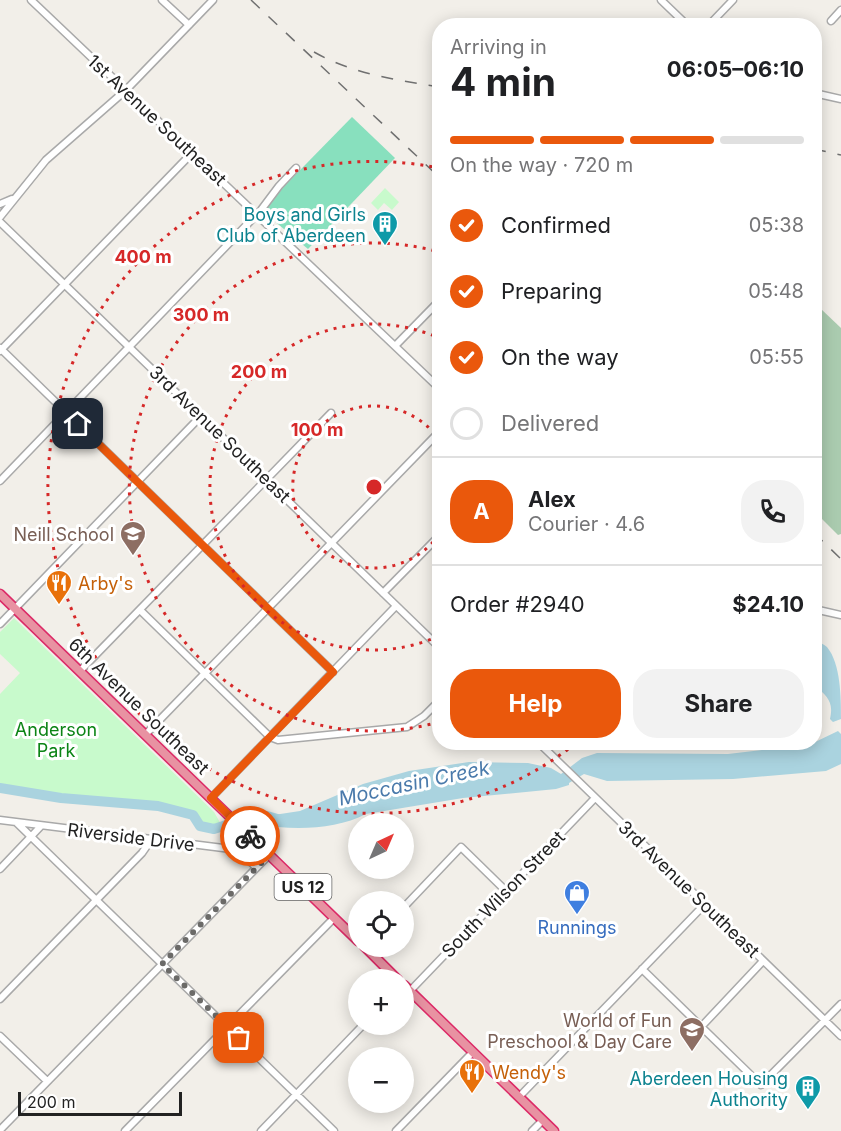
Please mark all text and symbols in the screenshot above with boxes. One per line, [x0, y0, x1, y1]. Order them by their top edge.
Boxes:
text: Arriving in [450, 35, 547, 59]
street label: 1st Avenue Southeast [83, 50, 231, 190]
text: 06:05–06:10 [667, 56, 804, 82]
text: 4 min [450, 58, 556, 105]
text: On the way · 720 m [450, 153, 633, 177]
place label: Boys and Girls Club of Aberdeen [216, 204, 366, 246]
building icon: Boys and Girls Club of Aberdeen [370, 209, 400, 247]
icon: check [450, 209, 483, 242]
text: Confirmed [501, 212, 611, 238]
text: 05:38 [749, 213, 804, 237]
text: 400 m [114, 246, 172, 267]
icon: check [450, 275, 483, 308]
text: Preparing [501, 278, 602, 304]
text: 05:48 [748, 279, 804, 303]
text: 300 m [173, 304, 229, 325]
icon: check [450, 341, 483, 374]
text: On the way [501, 344, 619, 370]
text: 05:55 [749, 345, 804, 369]
street label: 3rd Avenue Southeast [145, 361, 295, 507]
text: 200 m [231, 361, 287, 382]
pin [52, 398, 103, 449]
icon: home [61, 407, 94, 440]
text: Delivered [501, 410, 599, 436]
text: 100 m [291, 419, 343, 440]
centre of rings [364, 477, 384, 497]
button: phone [741, 480, 804, 543]
text: Alex [528, 486, 576, 512]
text: A [473, 498, 490, 524]
text: Courier · 4.6 [528, 512, 645, 536]
school or university icon: Neill School [118, 519, 148, 557]
place label: Neill School [13, 524, 114, 545]
restaurant icon: Arby's [44, 568, 74, 606]
place label: Arby's [78, 573, 133, 594]
text: Order #2940 [450, 591, 585, 617]
text: $24.10 [732, 591, 804, 617]
street label: 6th Avenue Southeast [65, 634, 214, 778]
button: Help [450, 669, 621, 738]
button: Share [633, 669, 804, 738]
park label: Anderson Park [15, 719, 97, 761]
water label: Moccasin Creek [336, 755, 493, 811]
courier [220, 806, 280, 866]
north arrow [348, 813, 414, 879]
map controls [348, 813, 414, 1113]
street label: 3rd Avenue Southeast [614, 816, 764, 962]
street label: Riverside Drive [66, 819, 196, 855]
icon: bike [234, 820, 267, 853]
street label: South Wilson Street [437, 826, 569, 962]
road number: US 12 [274, 874, 332, 900]
shop icon: Runnings [562, 878, 592, 916]
button: locate [348, 891, 414, 957]
place label: Runnings [537, 917, 617, 938]
button: + [348, 969, 414, 1035]
place label: World of Fun Preschool & Day Care [487, 1010, 672, 1052]
pin [213, 1012, 264, 1063]
school or university icon: World of Fun Preschool & Day Care [677, 1015, 707, 1053]
icon: bag [222, 1021, 255, 1054]
button: − [348, 1047, 414, 1113]
restaurant icon: Wendy's [457, 1057, 487, 1095]
place label: Wendy's [492, 1062, 566, 1083]
place label: Aberdeen Housing Authority [630, 1068, 788, 1110]
building icon: Aberdeen Housing Authority [793, 1073, 823, 1111]
scale bar [18, 1089, 182, 1116]
text: 200 m [27, 1092, 75, 1112]

